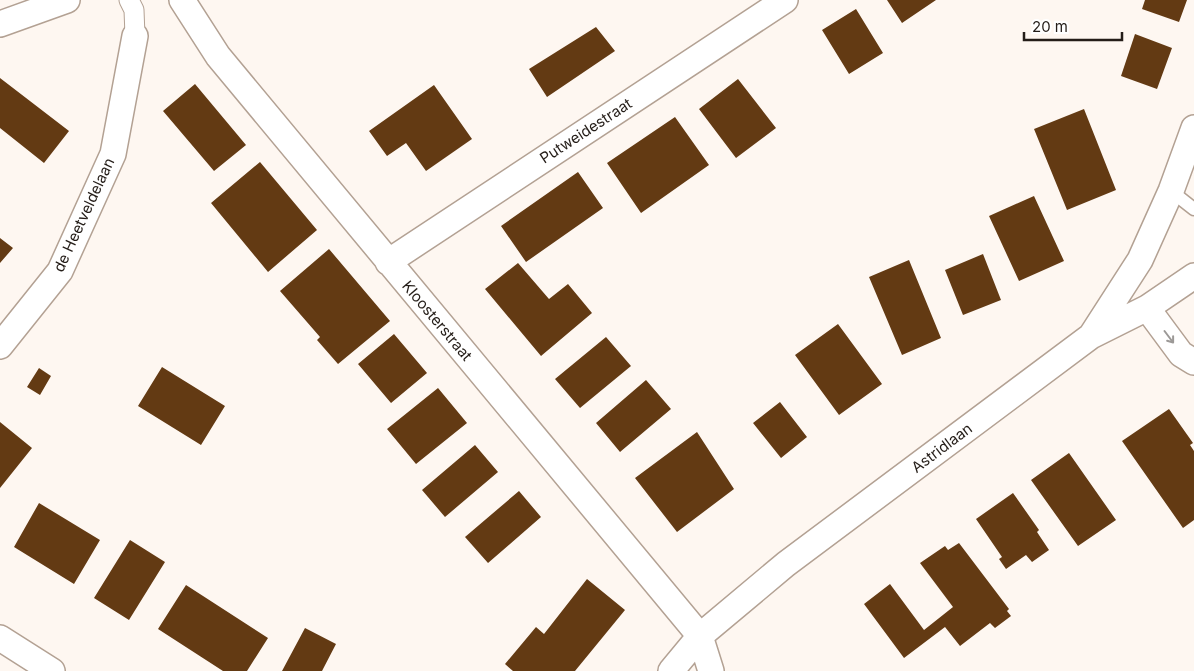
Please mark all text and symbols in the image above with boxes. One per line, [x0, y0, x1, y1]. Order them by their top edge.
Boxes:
scale bar [1024, 10, 1122, 42]
text: 20 m [1032, 17, 1068, 36]
street label: Putweidestraat [536, 94, 635, 167]
street label: de Heetveldelaan [49, 155, 118, 275]
street label: Kloosterstraat [398, 277, 477, 365]
one-way arrow [1163, 330, 1174, 343]
street label: Astridlaan [908, 419, 976, 477]

